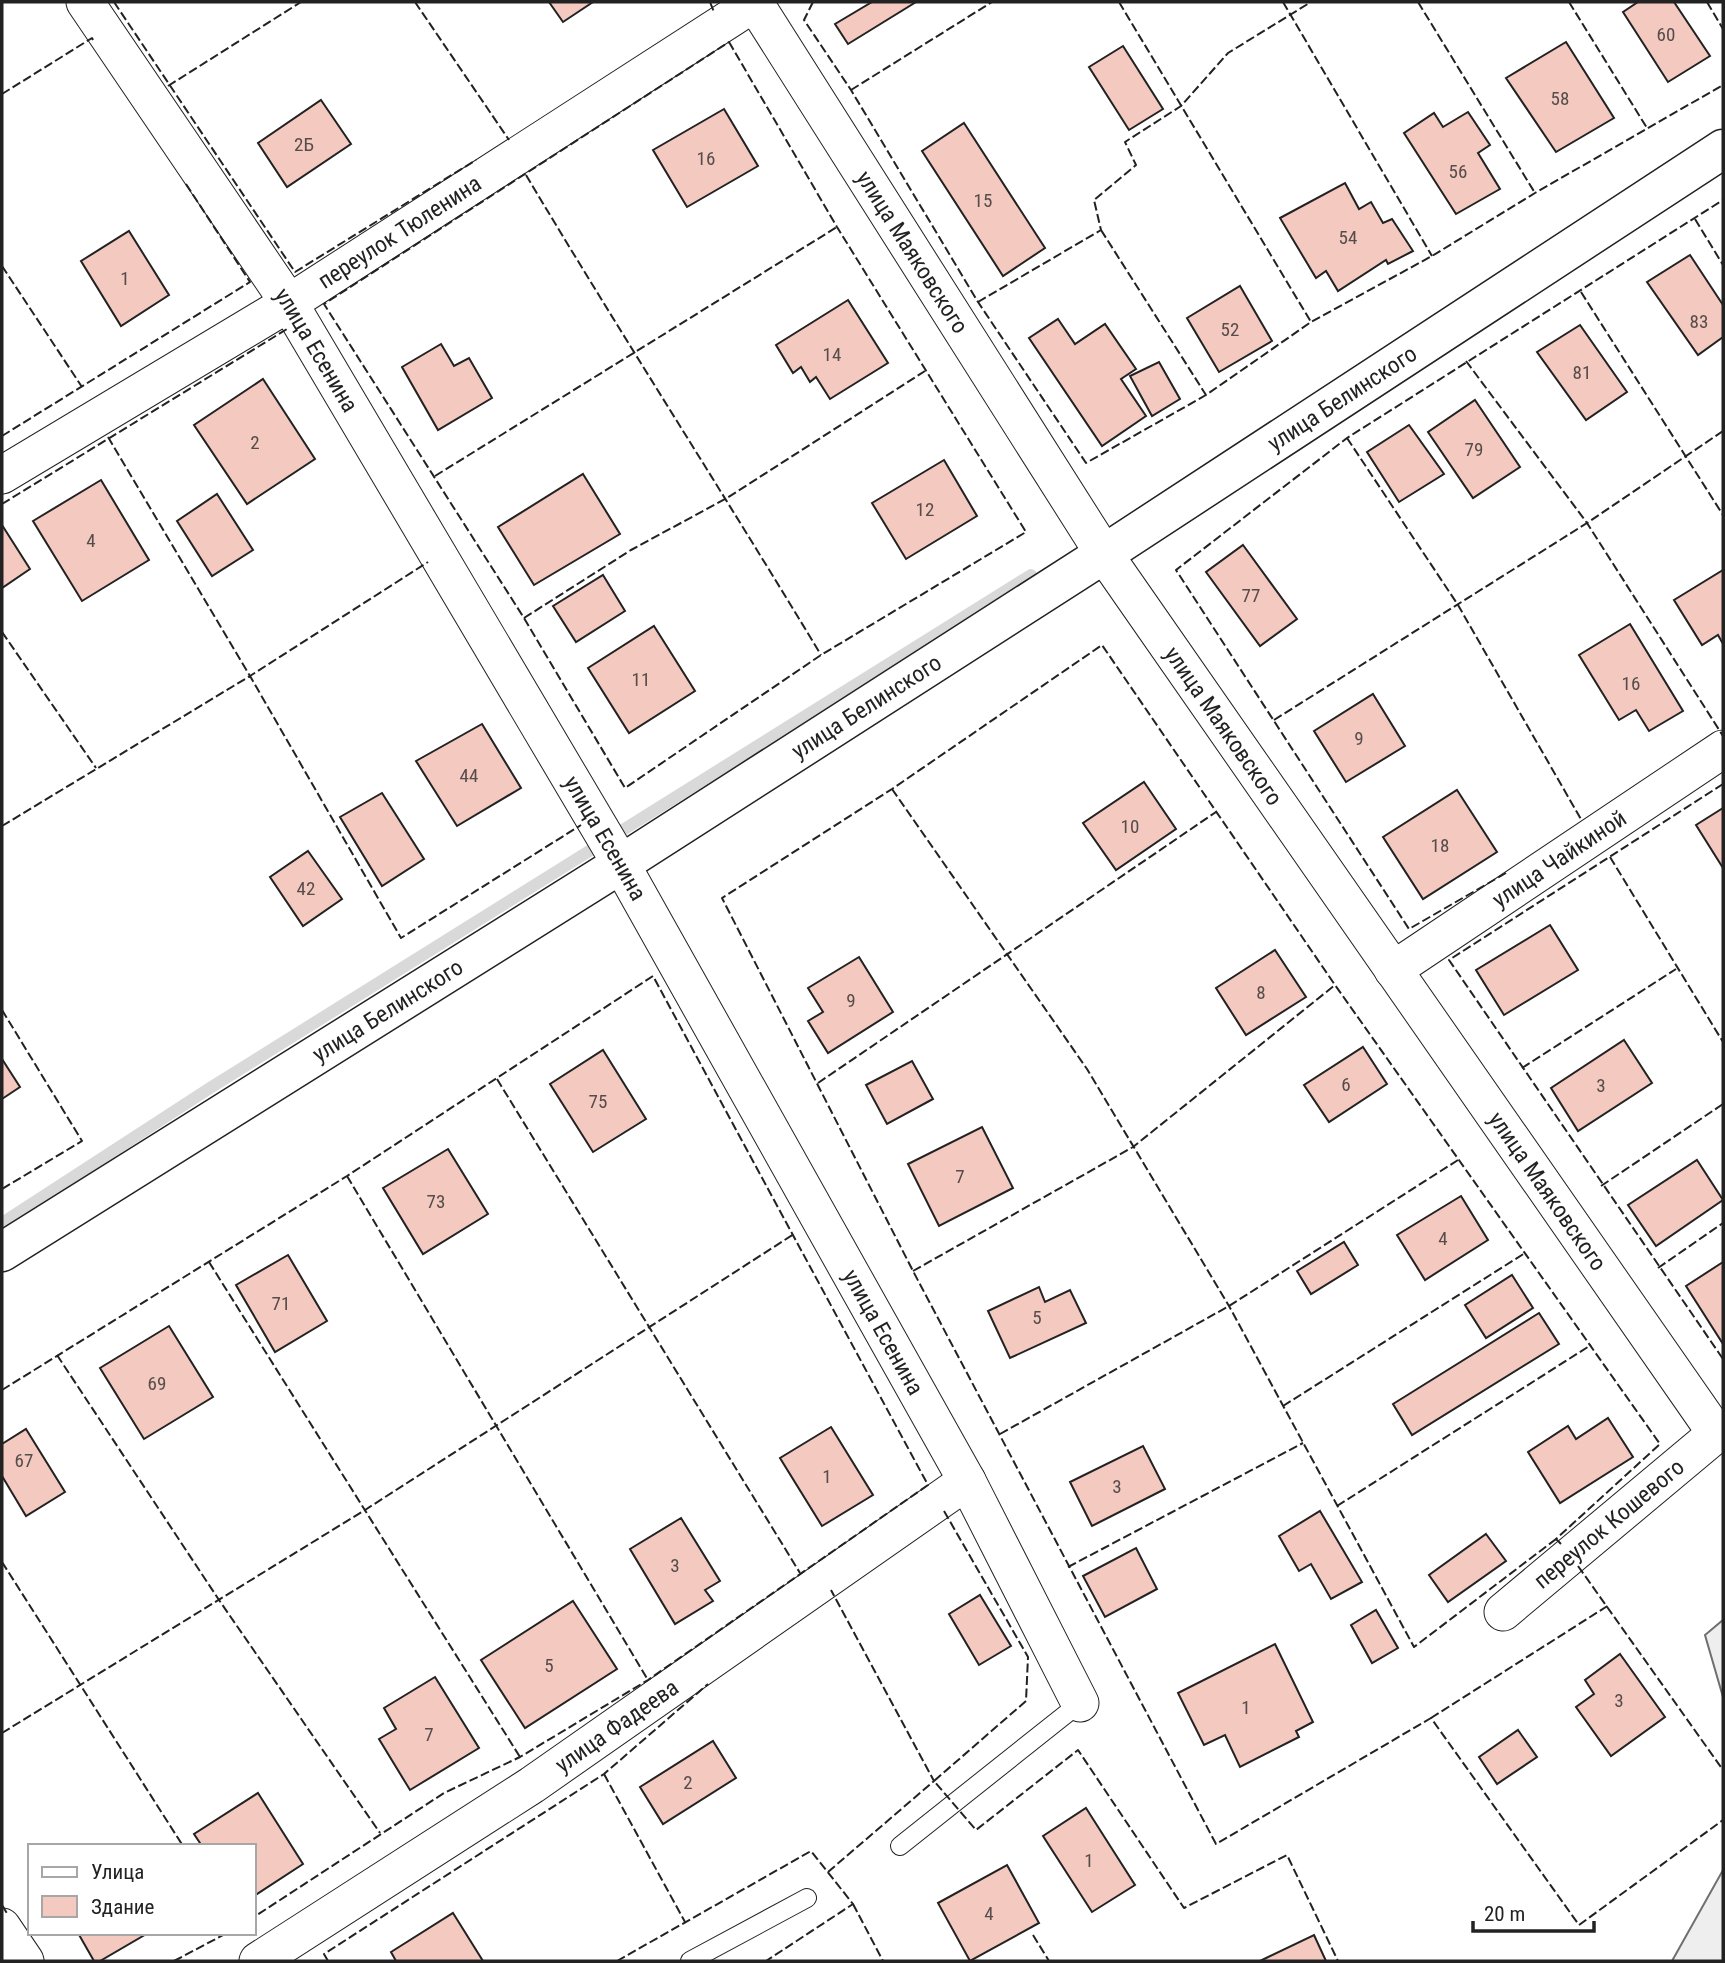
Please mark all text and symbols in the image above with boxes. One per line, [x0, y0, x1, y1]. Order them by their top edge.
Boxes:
house number: 60 [1657, 23, 1675, 46]
house number: 58 [1551, 87, 1569, 110]
house number: 2Б [294, 133, 314, 156]
house number: 16 [697, 147, 715, 170]
house number: 56 [1449, 160, 1467, 183]
street label: улица Маяковского [851, 166, 974, 339]
street label: переулок Тюленина [313, 170, 486, 295]
house number: 15 [974, 189, 992, 212]
house number: 54 [1339, 226, 1357, 249]
house number: 1 [120, 267, 130, 290]
street label: улица Есенина [269, 283, 363, 417]
house number: 83 [1690, 310, 1708, 333]
house number: 52 [1221, 318, 1239, 341]
street label: улица Белинского [1263, 340, 1422, 457]
house number: 14 [823, 343, 841, 366]
house number: 81 [1573, 361, 1591, 384]
house number: 2 [250, 431, 260, 454]
house number: 79 [1465, 438, 1483, 461]
house number: 12 [916, 498, 934, 521]
house number: 4 [86, 529, 96, 552]
house number: 77 [1242, 584, 1260, 607]
street label: улица Маяковского [1159, 642, 1288, 811]
street label: улица Белинского [787, 649, 946, 765]
house number: 11 [632, 668, 650, 691]
house number: 16 [1622, 672, 1640, 695]
house number: 9 [1354, 727, 1364, 750]
house number: 44 [460, 764, 478, 787]
street label: улица Есенина [558, 771, 652, 905]
street label: улица Чайкиной [1487, 805, 1631, 914]
house number: 10 [1121, 815, 1139, 838]
house number: 18 [1431, 834, 1449, 857]
house number: 42 [297, 877, 315, 900]
street label: улица Белинского [308, 954, 468, 1068]
house number: 8 [1256, 981, 1266, 1004]
house number: 9 [846, 989, 856, 1012]
house number: 6 [1341, 1073, 1351, 1096]
house number: 3 [1596, 1074, 1606, 1097]
house number: 75 [589, 1090, 607, 1113]
street label: улица Маяковского [1483, 1107, 1612, 1276]
house number: 7 [955, 1165, 965, 1188]
house number: 73 [427, 1190, 445, 1213]
house number: 4 [1438, 1227, 1448, 1250]
street label: улица Есенина [837, 1265, 929, 1400]
house number: 71 [272, 1292, 290, 1315]
house number: 5 [1032, 1306, 1042, 1329]
house number: 69 [148, 1372, 166, 1395]
house number: 67 [15, 1449, 33, 1472]
street label: переулок Кошевого [1529, 1453, 1690, 1594]
house number: 1 [822, 1465, 832, 1488]
house number: 3 [1112, 1475, 1122, 1498]
house number: 3 [670, 1554, 680, 1577]
house number: 5 [544, 1654, 554, 1677]
street label: улица Фадеева [550, 1674, 684, 1779]
house number: 3 [1614, 1689, 1624, 1712]
house number: 1 [1241, 1696, 1251, 1719]
house number: 7 [424, 1723, 434, 1746]
house number: 2 [683, 1771, 693, 1794]
legend [28, 1844, 256, 1935]
house number: 1 [1084, 1849, 1094, 1872]
text: Улица [91, 1860, 144, 1884]
scale bar [1473, 1890, 1594, 1934]
text: Здание [91, 1895, 155, 1919]
house number: 4 [984, 1902, 994, 1925]
text: 20 m [1484, 1902, 1525, 1926]

